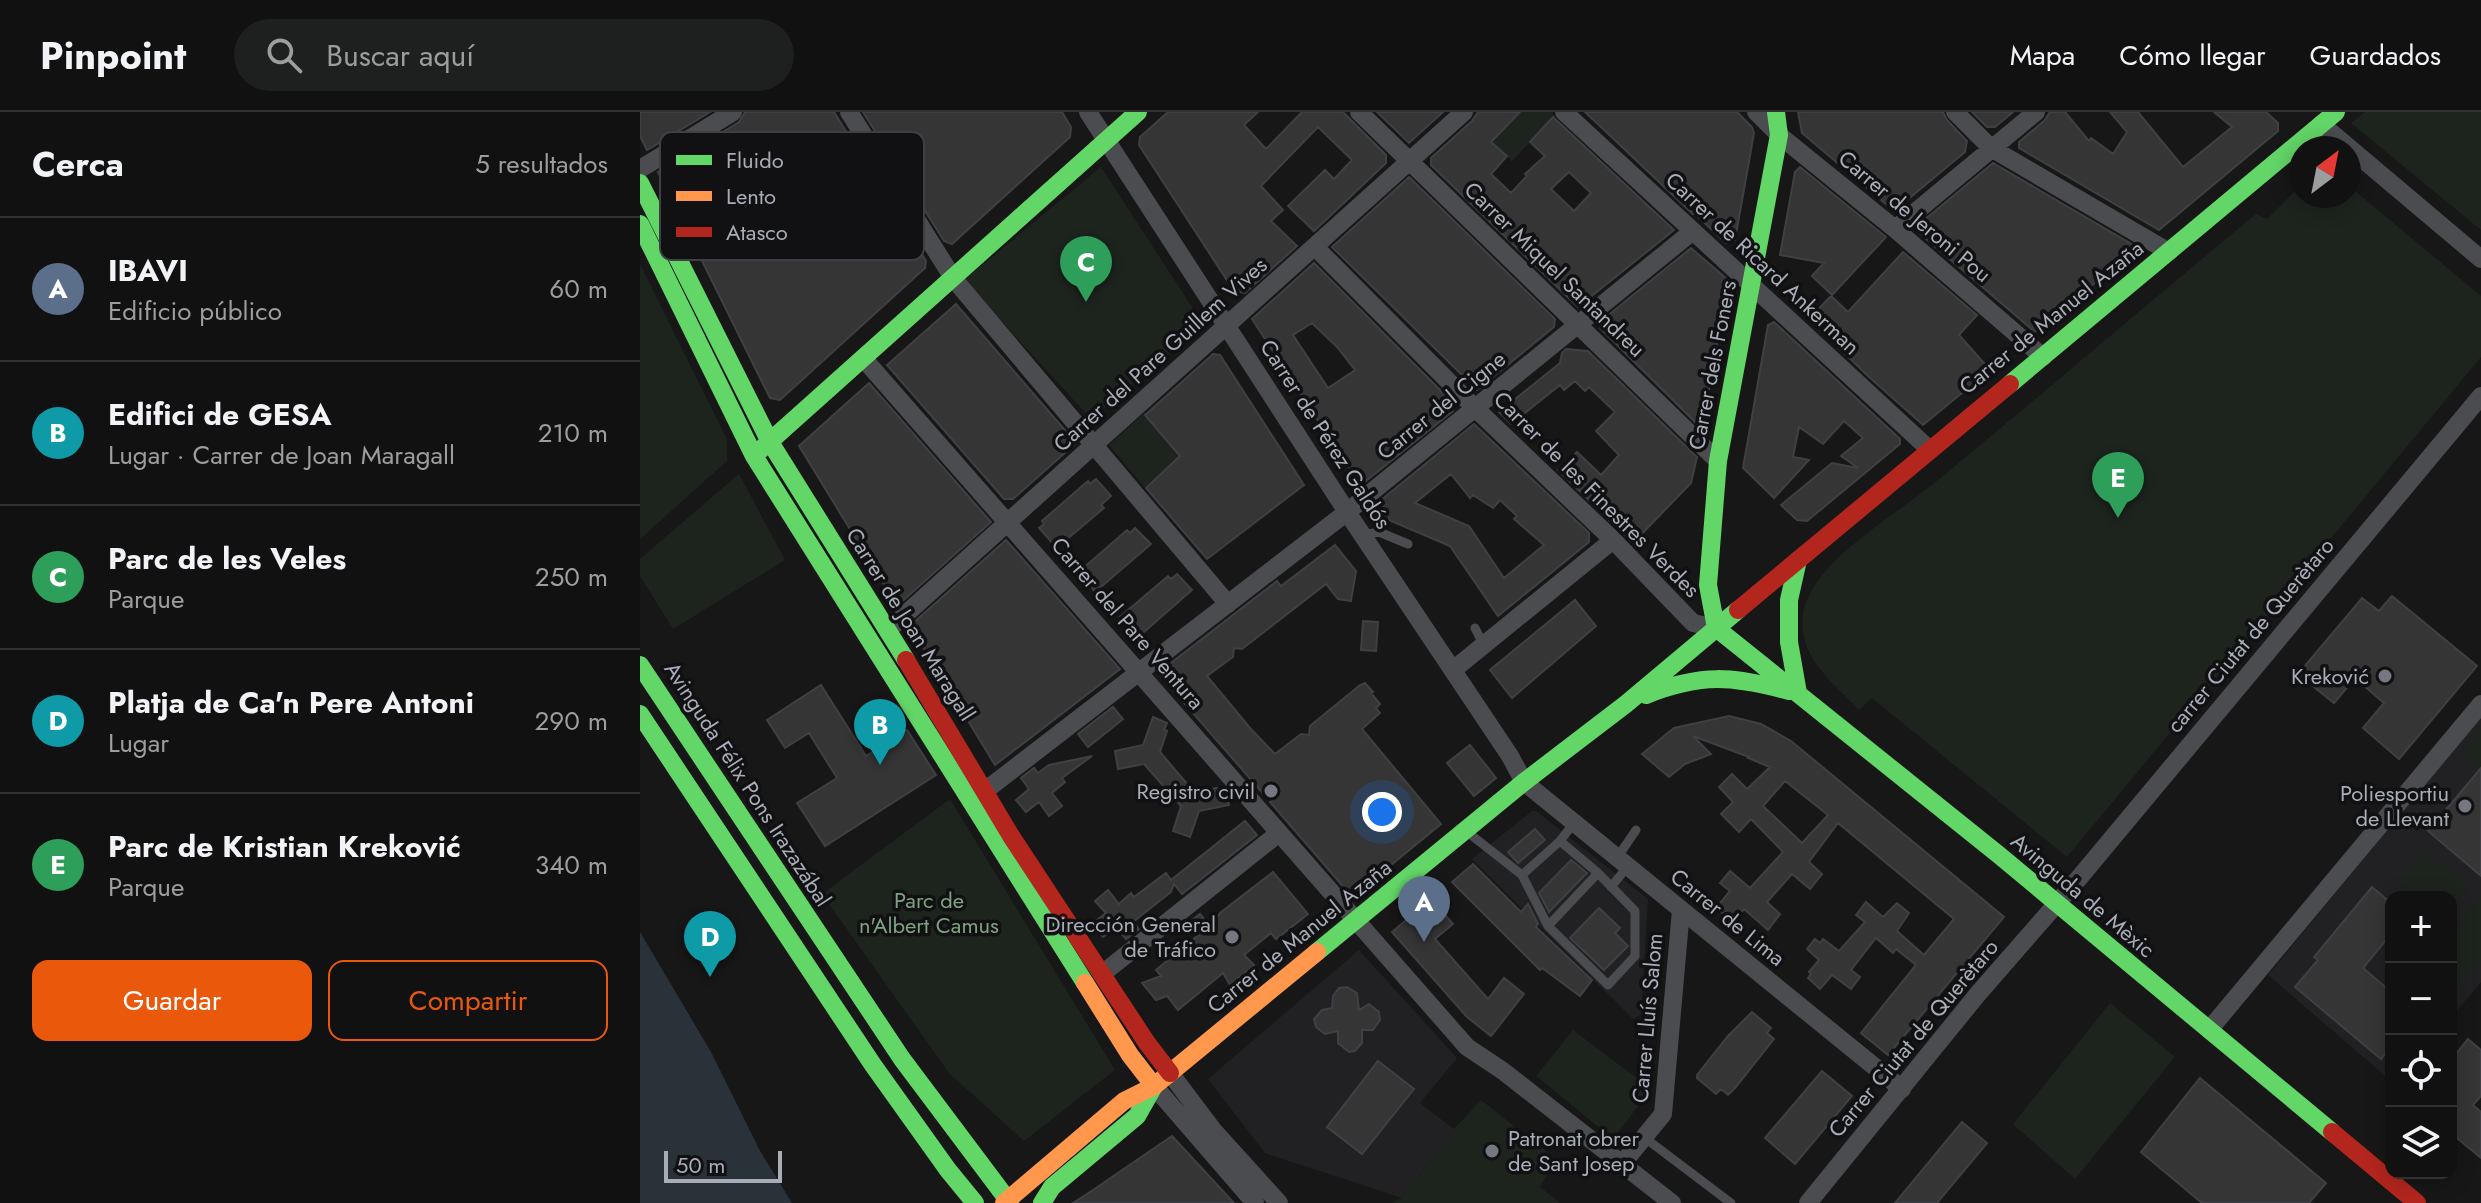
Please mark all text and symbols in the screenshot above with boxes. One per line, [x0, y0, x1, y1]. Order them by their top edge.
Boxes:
search box [234, 19, 794, 91]
text: Pinpoint [40, 28, 186, 83]
icon: search [262, 33, 306, 77]
text: Buscar aquí [326, 34, 474, 77]
text: Mapa [2010, 35, 2075, 76]
text: Cómo llegar [2119, 35, 2266, 76]
text: Guardados [2310, 35, 2441, 76]
legend [660, 132, 924, 260]
north arrow [2289, 136, 2361, 208]
text: Cerca [32, 140, 124, 189]
street label: Carrer de Jeroni Pou [1832, 142, 1998, 290]
text: Fluido [726, 144, 784, 176]
text: 5 resultados [475, 145, 608, 183]
street label: Carrer de Ricard Ankerman [1659, 164, 1867, 362]
street label: Carrer Miquel Santandreu [1457, 174, 1653, 364]
text: Lento [726, 180, 776, 212]
text: Atasco [726, 216, 788, 248]
street label: Carrer de Manuel Azaña [1952, 232, 2150, 402]
pin: C [1060, 236, 1112, 302]
text: IBAVI [108, 249, 188, 292]
street label: Carrer del Pare Guillem Vives [1048, 251, 1272, 457]
text: A [48, 270, 68, 308]
text: 60 m [549, 270, 608, 308]
street label: Carrer dels Foners [1680, 277, 1744, 452]
text: Edificio público [108, 292, 282, 330]
street label: Carrer de Pérez Galdós [1253, 333, 1399, 535]
street label: Carrer del Cigne [1370, 343, 1512, 467]
street label: Carrer de les Finestres Verdes [1487, 384, 1708, 605]
text: Edifici de GESA [108, 393, 332, 436]
text: B [49, 414, 67, 452]
text: 210 m [538, 414, 608, 452]
text: Lugar · Carrer de Joan Maragall [108, 436, 455, 474]
pin: E [2092, 452, 2144, 518]
street label: Carrer de Joan Maragall [839, 521, 983, 727]
street label: Carrer del Pare Ventura [1044, 530, 1212, 716]
street label: carrer Ciutat de Querètaro [2159, 531, 2341, 739]
text: Parc de les Veles [108, 537, 346, 580]
text: C [49, 558, 67, 596]
text: 250 m [535, 558, 608, 596]
text: Parque [108, 580, 184, 618]
street label: Avinguda Félix Pons Irazazábal [657, 655, 839, 913]
place label: Kreković [2291, 660, 2369, 692]
marker: Kreković [2376, 667, 2394, 685]
text: Platja de Ca'n Pere Antoni [108, 681, 474, 724]
pin: B [854, 699, 906, 765]
text: D [48, 702, 68, 740]
text: 290 m [535, 702, 608, 740]
text: Lugar [108, 724, 169, 762]
place label: Registro civil [1136, 775, 1255, 807]
place label: Poliesportiu de Llevant [2340, 777, 2450, 834]
marker: Registro civil [1262, 782, 1280, 800]
your location [1362, 792, 1402, 832]
marker: Poliesportiu de Llevant [2456, 797, 2474, 815]
text: Parc de Kristian Kreković [108, 825, 461, 868]
street label: Avinguda de Mèxic [2004, 825, 2162, 965]
text: E [50, 846, 66, 884]
text: 340 m [535, 846, 608, 884]
street label: Carrer de Manuel Azaña [1200, 851, 1398, 1021]
street label: Carrer de Lima [1664, 861, 1792, 973]
text: Parque [108, 868, 184, 906]
pin: A [1398, 876, 1450, 942]
park label: Parc de n'Albert Camus [859, 884, 999, 941]
map controls [2385, 891, 2457, 1179]
button: + [2385, 891, 2457, 963]
place label: Dirección General de Tráfico [1045, 908, 1216, 965]
pin: D [684, 911, 736, 977]
marker: Dirección General de Tráfico [1223, 928, 1241, 946]
street label: Carrer Lluís Salom [1624, 932, 1670, 1104]
street label: Carrer Ciutat de Querètaro [1820, 932, 2006, 1144]
button: Guardar [32, 960, 312, 1041]
button: Compartir [328, 960, 608, 1041]
button: − [2385, 963, 2457, 1035]
button: locate [2385, 1035, 2457, 1107]
button: layers [2385, 1107, 2457, 1179]
place label: Patronat obrer de Sant Josep [1508, 1122, 1640, 1179]
marker: Patronat obrer de Sant Josep [1483, 1142, 1501, 1160]
scale bar [664, 1147, 782, 1183]
text: 50 m [676, 1149, 725, 1181]

